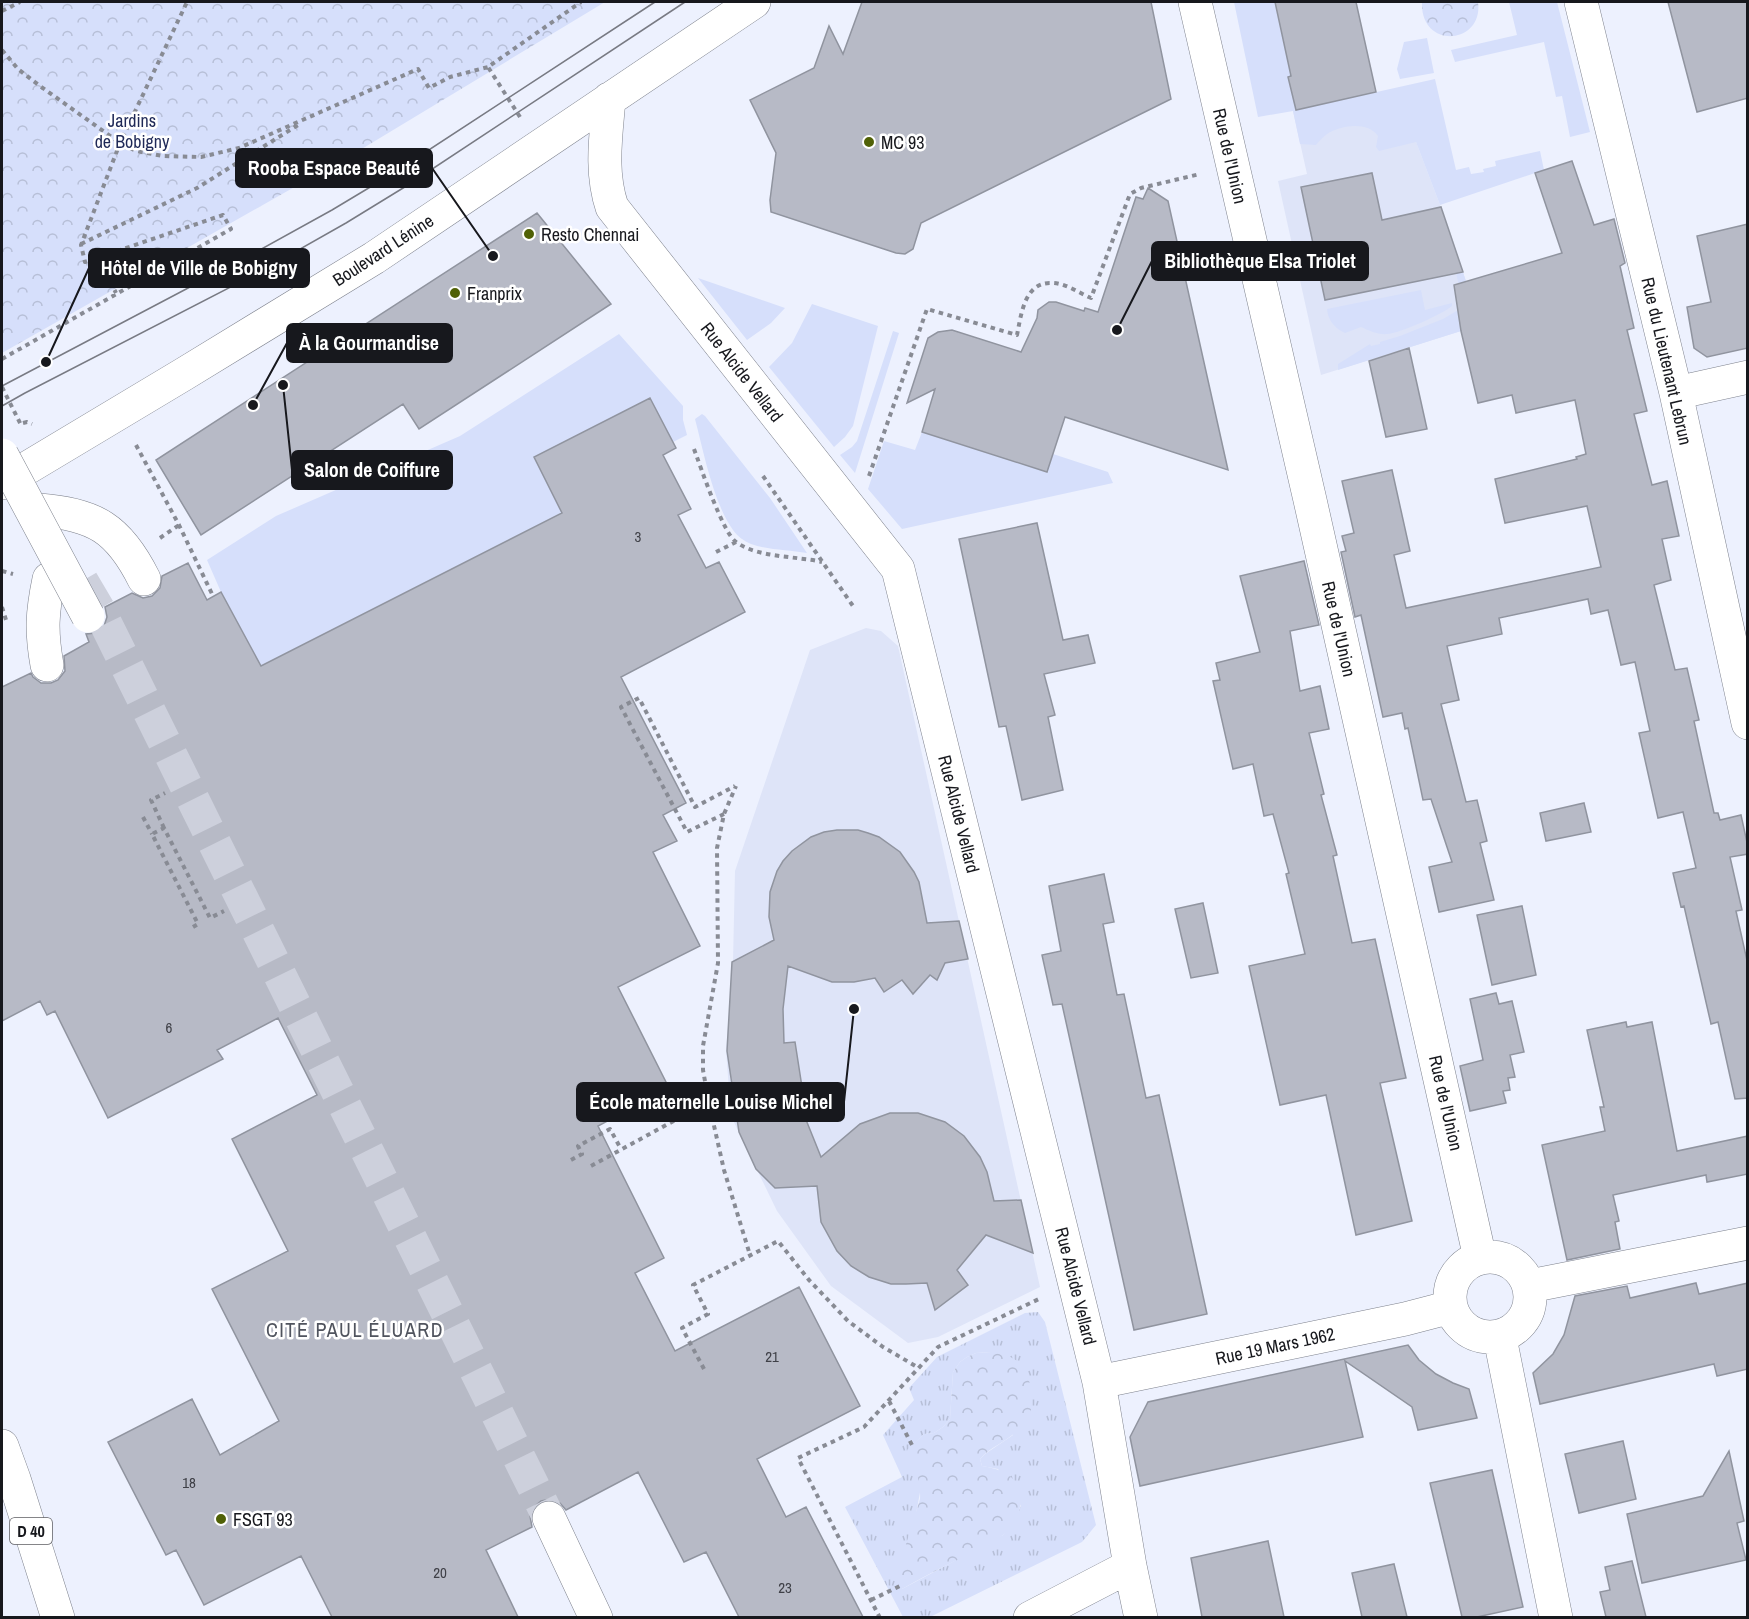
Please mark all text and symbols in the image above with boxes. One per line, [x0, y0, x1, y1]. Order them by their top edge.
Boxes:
street label: Rue de l'Union [1207, 106, 1253, 206]
park label: Jardins de Bobigny [95, 108, 170, 154]
place label: MC 93 [881, 130, 924, 155]
marker: MC 93 [862, 135, 876, 149]
callout: Rooba Espace Beauté [236, 149, 432, 187]
text: Rooba Espace Beauté [248, 154, 420, 181]
street label: Boulevard Lénine [328, 208, 438, 292]
place label: Resto Chennai [541, 222, 639, 247]
marker: Resto Chennai [522, 227, 536, 241]
callout: Bibliothèque Elsa Triolet [1152, 242, 1368, 280]
text: Bibliothèque Elsa Triolet [1164, 247, 1356, 274]
callout: Hôtel de Ville de Bobigny [89, 249, 309, 287]
text: Hôtel de Ville de Bobigny [101, 254, 298, 281]
street label: Rue du Lieutenant Lebrun [1636, 275, 1698, 447]
place label: Franprix [467, 281, 523, 306]
marker: Franprix [448, 286, 462, 300]
street label: Rue Alcide Vellard [695, 317, 789, 427]
callout: À la Gourmandise [287, 324, 452, 362]
text: À la Gourmandise [299, 329, 439, 356]
callout: Salon de Coiffure [292, 451, 452, 489]
text: Salon de Coiffure [304, 456, 440, 483]
house number: 3 [635, 526, 642, 547]
street label: Rue de l'Union [1316, 579, 1362, 679]
street label: Rue Alcide Vellard [932, 752, 986, 876]
house number: 6 [166, 1017, 173, 1038]
street label: Rue de l'Union [1423, 1053, 1469, 1153]
callout: École maternelle Louise Michel [577, 1083, 844, 1121]
text: École maternelle Louise Michel [589, 1088, 833, 1115]
street label: Rue Alcide Vellard [1049, 1224, 1103, 1348]
district label: CITÉ PAUL ÉLUARD [266, 1316, 444, 1343]
street label: Rue 19 Mars 1962 [1213, 1321, 1337, 1371]
house number: 21 [765, 1346, 779, 1367]
house number: 18 [182, 1472, 196, 1493]
place label: FSGT 93 [233, 1507, 293, 1532]
marker: FSGT 93 [214, 1512, 228, 1526]
road number: D 40 [10, 1518, 52, 1544]
house number: 20 [433, 1562, 447, 1583]
house number: 23 [778, 1577, 792, 1598]

